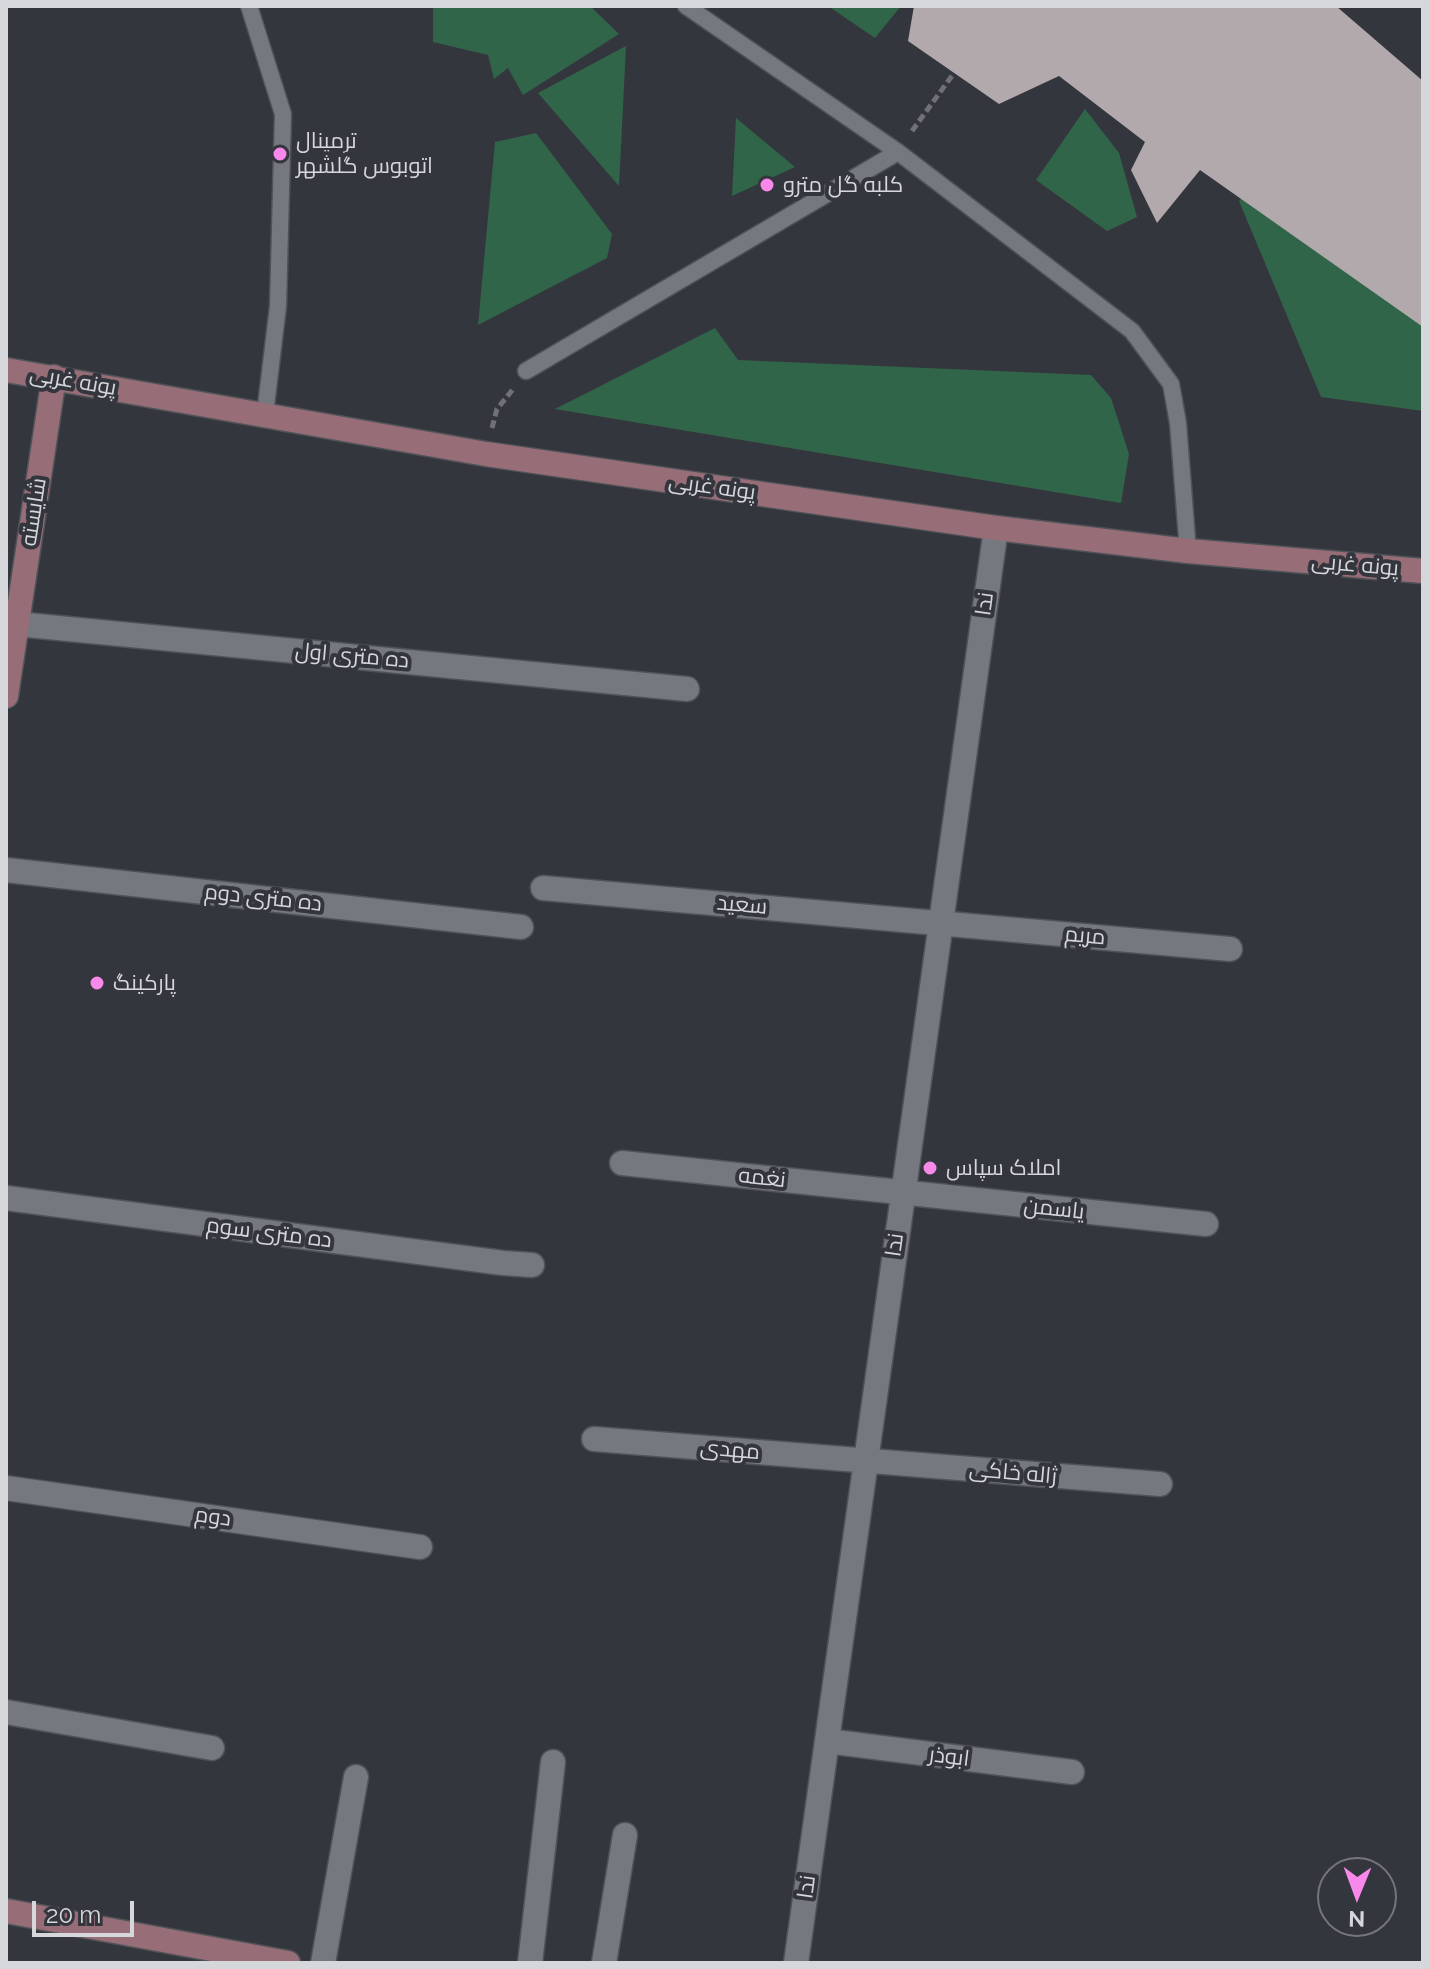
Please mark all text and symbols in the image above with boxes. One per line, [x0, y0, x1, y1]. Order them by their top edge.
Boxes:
place label: ترمینال اتوبوس گلشهر [296, 128, 433, 180]
marker: ترمینال اتوبوس گلشهر [271, 145, 289, 163]
place label: کلبه گل مترو [783, 172, 903, 198]
marker: کلبه گل مترو [758, 176, 776, 194]
street label: پونه غربی [28, 360, 118, 402]
street label: پونه غربی [667, 468, 757, 506]
street label: شایسته [16, 476, 52, 548]
street label: پونه غربی [1310, 548, 1400, 582]
street label: ندا [970, 590, 1000, 618]
street label: ده متری اول [294, 638, 410, 674]
street label: ده متری دوم [203, 879, 323, 917]
street label: سعید [716, 890, 768, 920]
street label: مریم [1063, 921, 1107, 951]
place label: پارکینگ [113, 970, 176, 996]
marker: پارکینگ [88, 974, 106, 992]
place label: املاک سپاس [946, 1155, 1061, 1181]
marker: املاک سپاس [921, 1159, 939, 1177]
street label: نغمه [737, 1162, 787, 1194]
street label: یاسمن [1022, 1193, 1086, 1225]
street label: ده متری سوم [205, 1212, 333, 1254]
street label: ندا [880, 1231, 910, 1259]
street label: مهدی [699, 1434, 761, 1466]
street label: ژاله خاکی [968, 1456, 1058, 1490]
street label: دوم [193, 1501, 233, 1533]
street label: ابوذر [927, 1741, 971, 1773]
north arrow [1317, 1857, 1397, 1937]
street label: ندا [792, 1873, 822, 1901]
scale bar [36, 1885, 138, 1935]
text: 20 m [46, 1900, 101, 1929]
text: N [1348, 1906, 1365, 1932]

